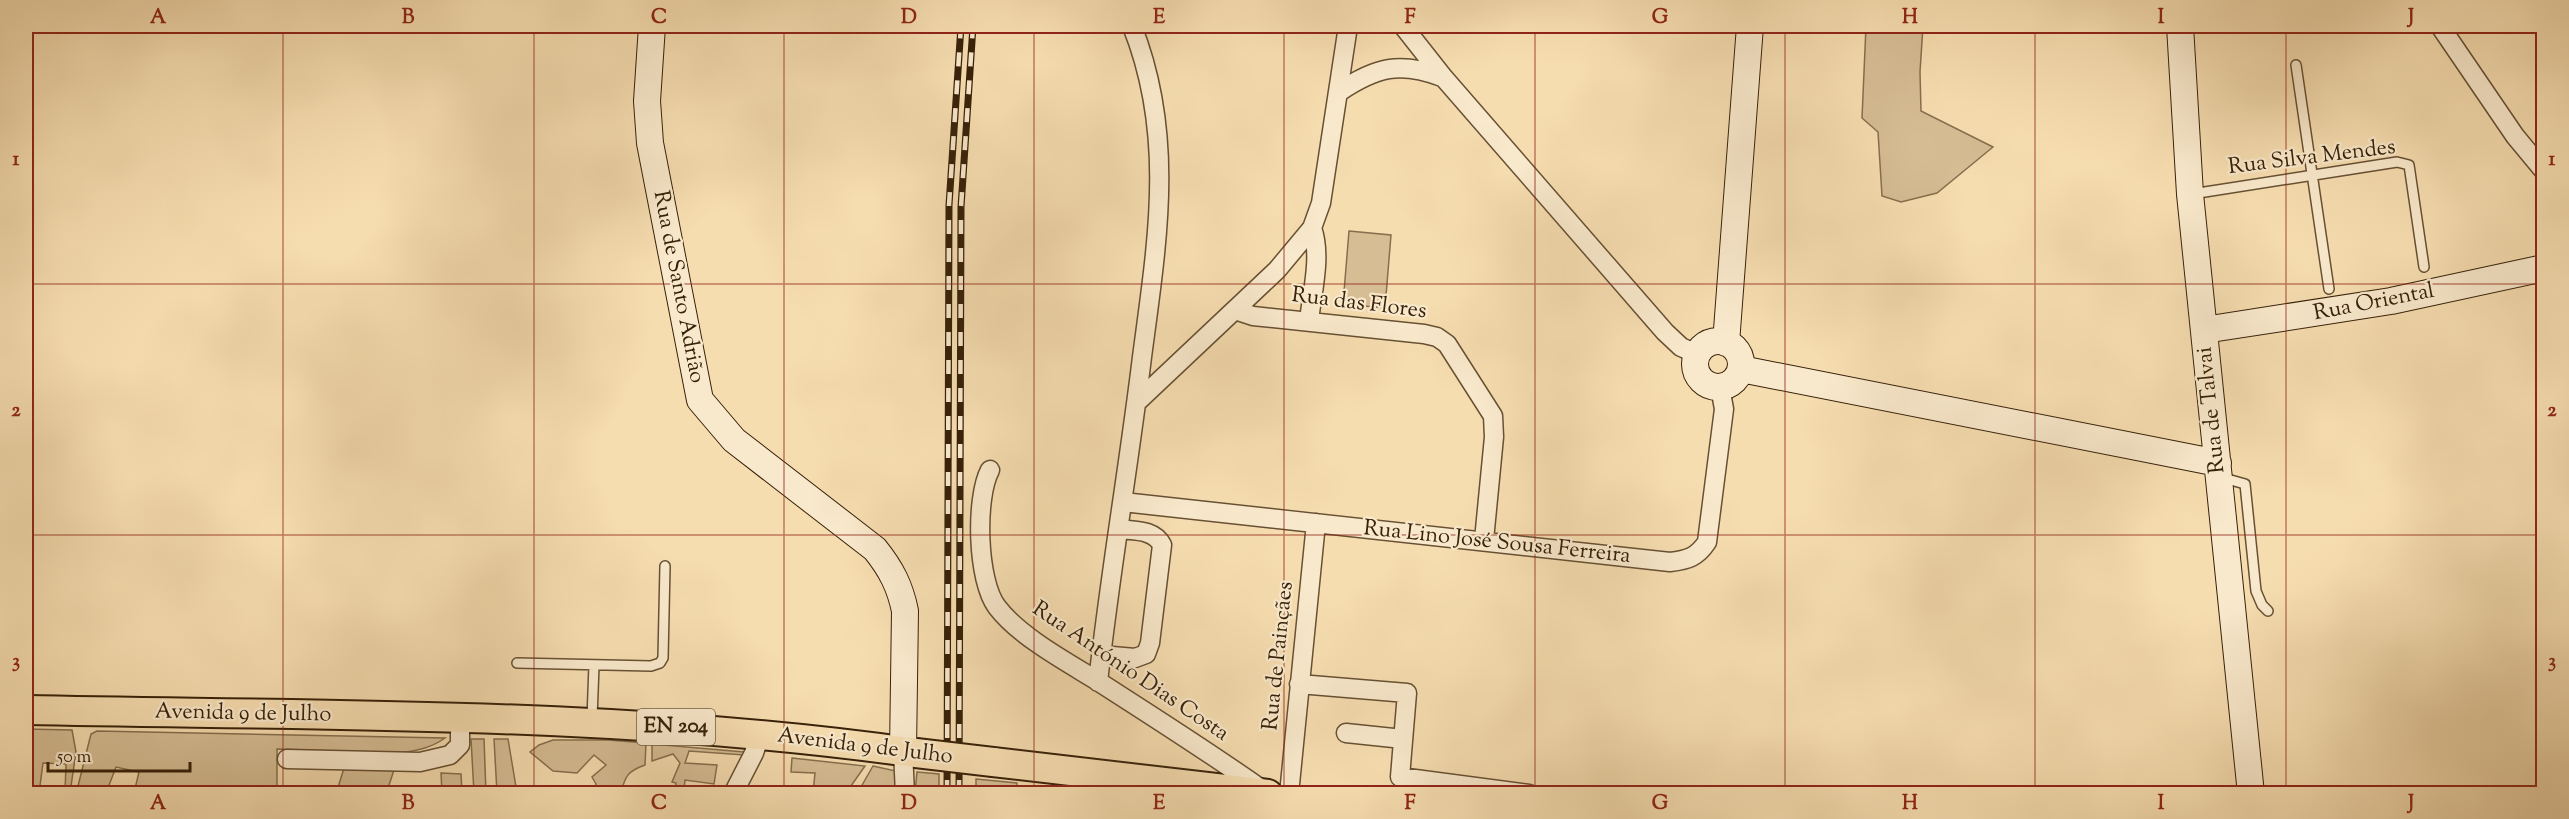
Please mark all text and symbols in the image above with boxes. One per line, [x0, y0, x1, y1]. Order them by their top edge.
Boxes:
text: A [150, 4, 167, 33]
text: B [402, 4, 415, 33]
text: C [651, 4, 667, 33]
text: D [901, 4, 917, 33]
text: E [1153, 4, 1166, 33]
text: F [1404, 4, 1416, 33]
text: G [1652, 4, 1669, 33]
text: H [1902, 4, 1918, 33]
text: I [2158, 4, 2165, 33]
text: J [2406, 4, 2414, 33]
street label: Rua Silva Mendes [2227, 132, 2397, 184]
text: 1 [13, 146, 20, 175]
text: 1 [2549, 146, 2556, 175]
street label: Rua de Santo Adrião [644, 188, 712, 386]
street label: Rua Oriental [2311, 276, 2437, 330]
street label: Rua das Flores [1290, 280, 1428, 328]
street label: Rua de Talvai [2189, 345, 2235, 475]
text: 2 [11, 397, 21, 426]
text: 2 [2547, 397, 2557, 426]
street label: Rua Lino José Sousa Ferreira [1362, 513, 1632, 573]
street label: Rua de Painçães [1255, 580, 1303, 732]
street label: Rua António Dias Costa [1025, 594, 1235, 750]
text: 3 [12, 648, 20, 677]
text: 3 [2548, 648, 2556, 677]
street label: Avenida 9 de Julho [154, 696, 332, 732]
road number: EN 204 [637, 709, 715, 745]
street label: Avenida 9 de Julho [775, 720, 955, 774]
scale bar [48, 735, 190, 773]
text: 50 m [56, 745, 92, 771]
text: A [150, 790, 167, 819]
text: B [402, 790, 415, 819]
text: C [651, 790, 667, 819]
text: D [901, 790, 917, 819]
text: E [1153, 790, 1166, 819]
text: F [1404, 790, 1416, 819]
text: G [1652, 790, 1669, 819]
text: H [1902, 790, 1918, 819]
text: I [2158, 790, 2165, 819]
text: J [2406, 790, 2414, 819]

